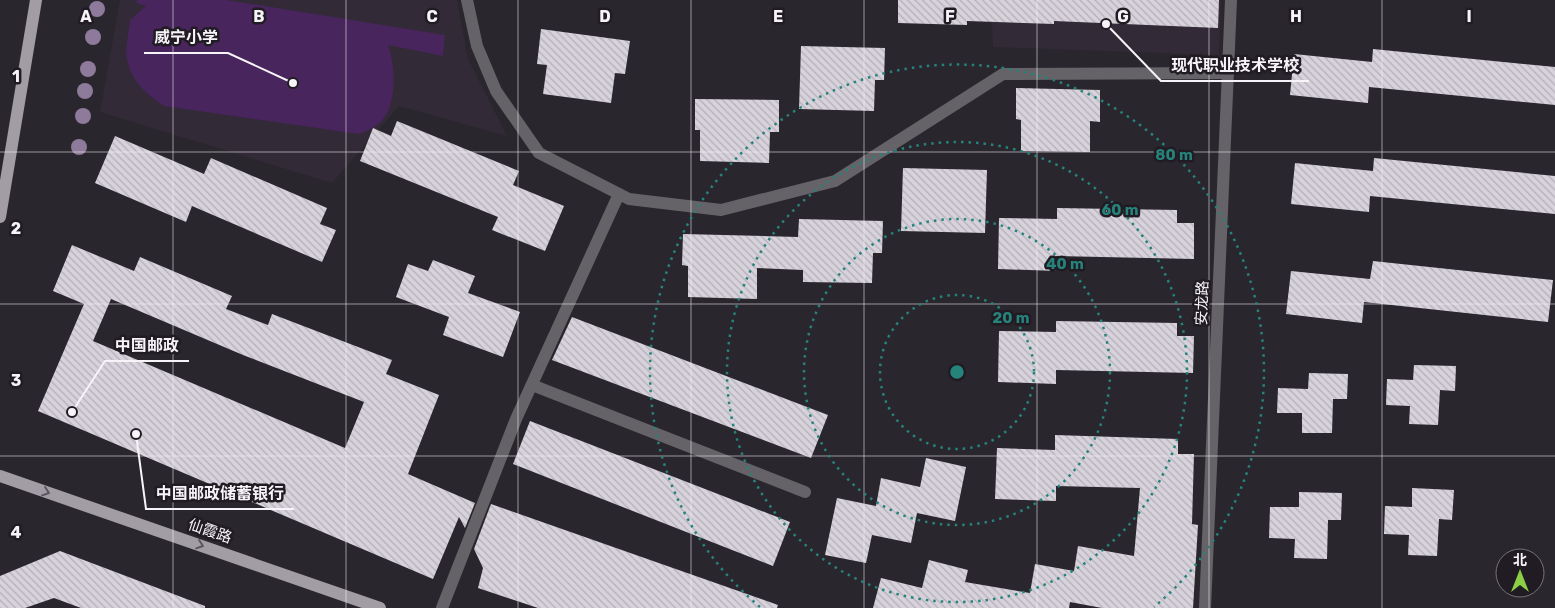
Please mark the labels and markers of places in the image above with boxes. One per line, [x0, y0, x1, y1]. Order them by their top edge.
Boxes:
callout: 威宁小学 [144, 22, 228, 53]
callout: 现代职业技术学校 [1161, 50, 1309, 81]
callout: 中国邮政 [105, 330, 189, 361]
centre of rings [948, 363, 966, 381]
callout: 中国邮政储蓄银行 [146, 478, 294, 509]

